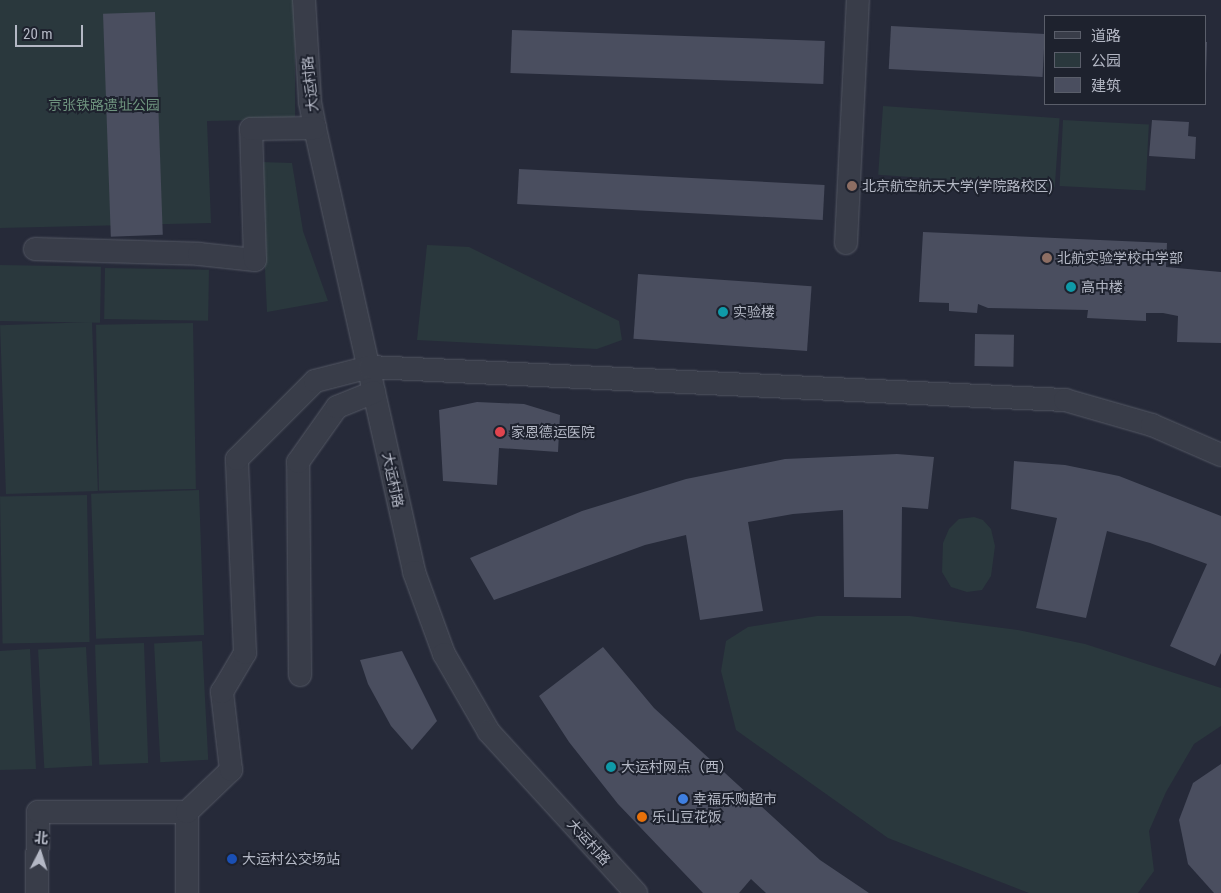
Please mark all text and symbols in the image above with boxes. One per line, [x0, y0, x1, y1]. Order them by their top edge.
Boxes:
scale bar [18, 15, 85, 47]
legend [1044, 15, 1206, 105]
text: 20 m [23, 25, 53, 43]
text: 道路 [1091, 27, 1121, 45]
text: 公园 [1091, 52, 1121, 70]
street label: 大运村路 [299, 55, 321, 113]
text: 建筑 [1091, 77, 1121, 95]
park label: 京张铁路遗址公园 [48, 97, 160, 113]
place label: 北京航空航天大学(学院路校区) [862, 178, 1053, 194]
marker: 北京航空航天大学(学院路校区) [846, 180, 858, 192]
place label: 北航实验学校中学部 [1057, 250, 1183, 266]
marker: 北航实验学校中学部 [1041, 252, 1053, 264]
place label: 高中楼 [1081, 279, 1123, 295]
marker: 高中楼 [1065, 281, 1077, 293]
place label: 实验楼 [733, 304, 775, 320]
marker: 实验楼 [717, 306, 729, 318]
place label: 家恩德运医院 [511, 424, 595, 440]
marker: 家恩德运医院 [493, 425, 507, 439]
street label: 大运村路 [379, 451, 407, 509]
place label: 大运村网点（西） [621, 759, 733, 775]
marker: 大运村网点（西） [605, 761, 617, 773]
place label: 幸福乐购超市 [693, 791, 777, 807]
marker: 幸福乐购超市 [677, 793, 689, 805]
place label: 乐山豆花饭 [652, 809, 722, 825]
marker: 乐山豆花饭 [636, 811, 648, 823]
street label: 大运村路 [564, 816, 614, 868]
north arrow [15, 828, 65, 878]
text: 北 [34, 829, 49, 847]
place label: 大运村公交场站 [242, 851, 340, 867]
marker: 大运村公交场站 [226, 853, 238, 865]

